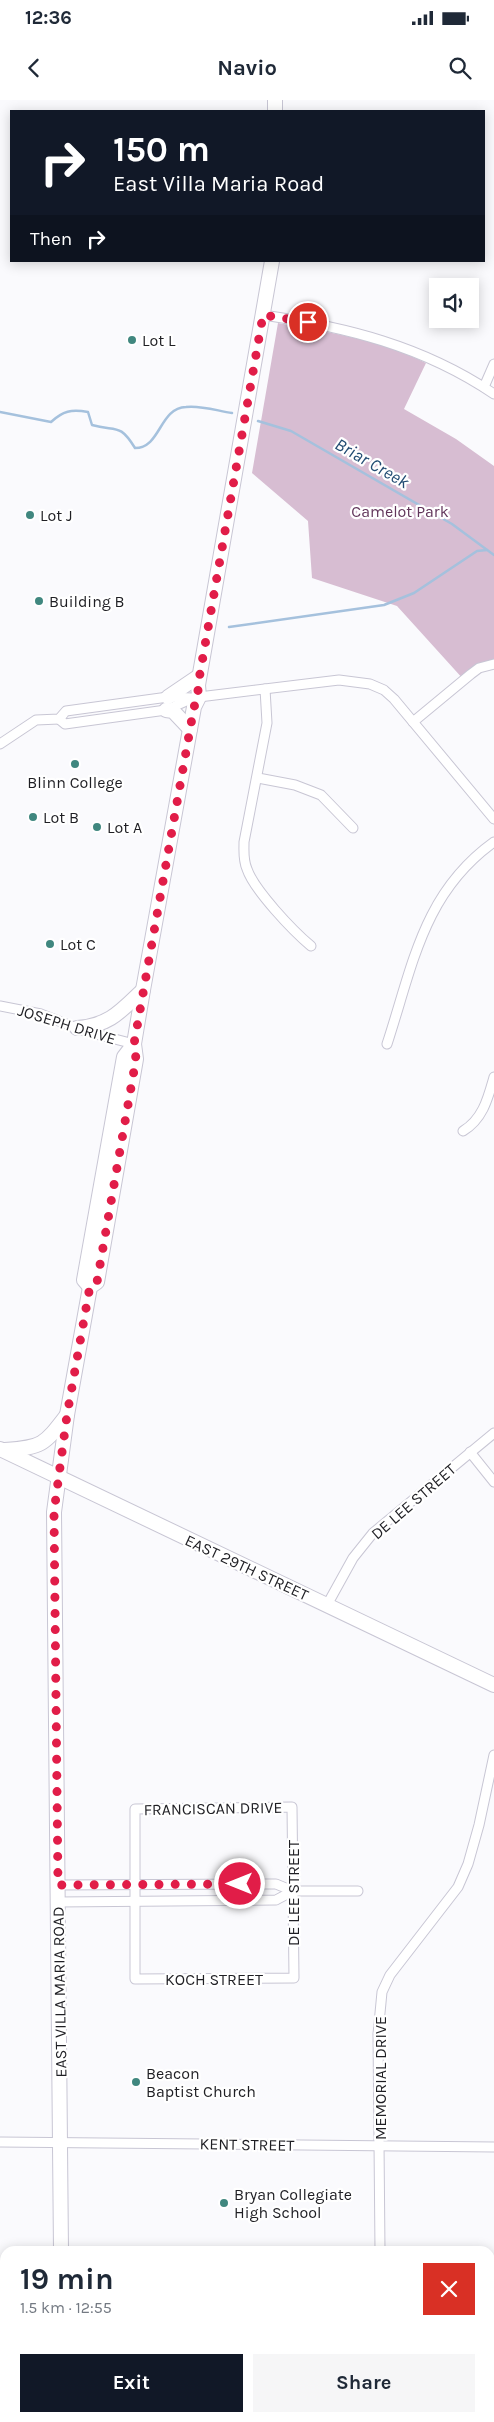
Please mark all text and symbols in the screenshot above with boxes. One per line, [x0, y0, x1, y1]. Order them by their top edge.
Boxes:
text: 12:36 [25, 7, 72, 29]
icon: back [20, 54, 48, 82]
icon: search [446, 54, 474, 82]
text: Navio [217, 55, 277, 81]
text: 150 m [113, 129, 210, 170]
icon: right [30, 130, 95, 195]
text: East Villa Maria Road [113, 171, 324, 197]
icon: right [82, 225, 110, 253]
text: Then [30, 228, 72, 250]
map controls [429, 278, 479, 328]
button: sound [429, 278, 479, 328]
pin [287, 301, 329, 343]
icon: arrive [294, 308, 322, 336]
place label: Lot L [142, 331, 176, 350]
marker: Lot L [126, 334, 138, 346]
water label: Briar Creek [331, 433, 414, 493]
park label: Camelot Park [351, 502, 449, 521]
place label: Lot J [40, 506, 73, 525]
marker: Lot J [24, 509, 36, 521]
place label: Building B [49, 592, 125, 611]
marker: Building B [33, 595, 45, 607]
marker: Blinn College [69, 758, 81, 770]
place label: Blinn College [27, 773, 123, 792]
place label: Lot B [43, 808, 79, 827]
marker: Lot B [27, 811, 39, 823]
place label: Lot A [107, 818, 142, 837]
marker: Lot A [91, 821, 103, 833]
place label: Lot C [60, 935, 96, 954]
marker: Lot C [44, 938, 56, 950]
street label: JOSEPH DRIVE [15, 1001, 118, 1048]
street label: DE LEE STREET [367, 1459, 460, 1543]
street label: EAST 29TH STREET [182, 1530, 312, 1604]
street label: FRANCISCAN DRIVE [143, 1798, 283, 1819]
street label: DE LEE STREET [284, 1840, 303, 1946]
position arrow [213, 1857, 265, 1909]
street label: EAST VILLA MARIA ROAD [49, 1906, 70, 2078]
street label: KOCH STREET [165, 1970, 263, 1989]
street label: MEMORIAL DRIVE [371, 2016, 390, 2140]
place label: Beacon Baptist Church [146, 2064, 256, 2101]
marker: Beacon Baptist Church [130, 2076, 142, 2088]
street label: KENT STREET [199, 2134, 295, 2155]
place label: Bryan Collegiate High School [234, 2185, 352, 2222]
marker: Bryan Collegiate High School [218, 2197, 230, 2209]
text: 19 min [20, 2261, 114, 2297]
button: close [423, 2263, 475, 2315]
text: 1.5 km · 12:55 [20, 2298, 112, 2317]
button: Exit [20, 2354, 243, 2412]
button: Share [253, 2354, 475, 2412]

